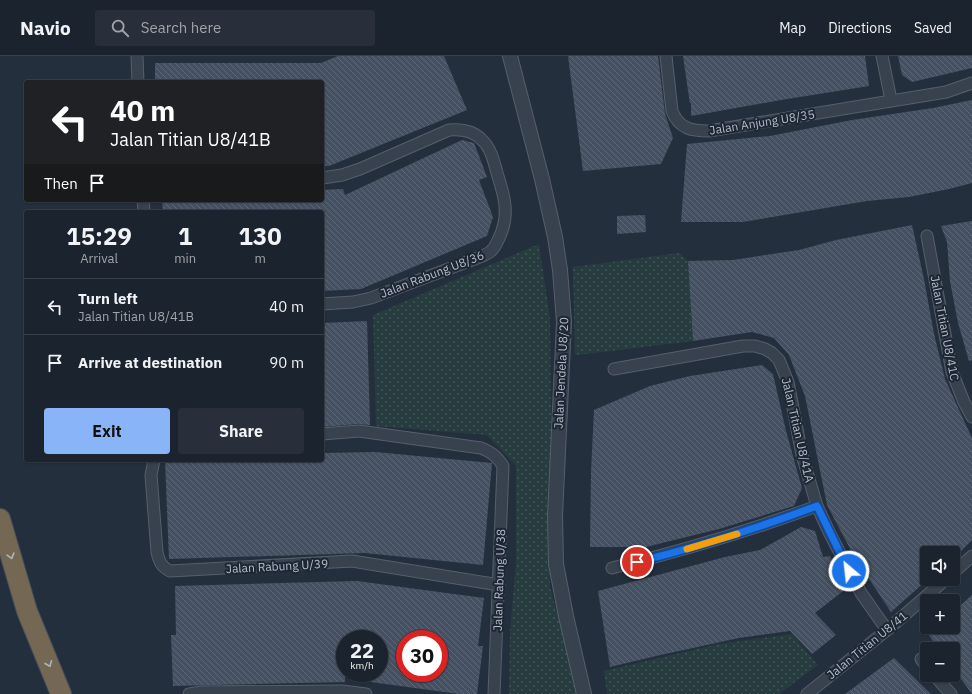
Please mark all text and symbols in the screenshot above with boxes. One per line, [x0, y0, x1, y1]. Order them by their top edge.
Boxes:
search box [95, 10, 375, 46]
text: Navio [20, 16, 71, 40]
icon: search [109, 17, 131, 39]
text: Search here [141, 18, 221, 37]
text: Map [779, 19, 806, 37]
text: Directions [828, 19, 892, 37]
text: Saved [914, 19, 952, 37]
text: 40 m [110, 92, 175, 129]
icon: left [44, 96, 96, 148]
street label: Jalan Anjung U8/35 [708, 106, 816, 138]
text: Jalan Titian U8/41B [110, 128, 271, 151]
icon: arrive [86, 172, 108, 194]
text: Then [44, 174, 78, 193]
text: 15:29 [66, 220, 132, 252]
text: 1 [178, 220, 192, 252]
text: 130 [238, 220, 282, 252]
street label: Jalan Rabung U8/36 [378, 247, 486, 301]
text: Arrival [80, 250, 118, 267]
text: min [174, 250, 196, 267]
text: m [254, 250, 266, 267]
street label: Jalan Titian U8/41C [927, 274, 963, 382]
text: Turn left [78, 289, 138, 308]
icon: left [44, 296, 66, 318]
text: 40 m [269, 297, 304, 316]
text: Jalan Titian U8/41B [78, 308, 194, 325]
street label: Jalan Jendela U8/20 [551, 317, 571, 429]
icon: arrive [44, 352, 66, 374]
text: Arrive at destination [78, 353, 222, 372]
text: 90 m [269, 353, 304, 372]
street label: Jalan Titian U8/41A [779, 376, 817, 484]
button: Exit [44, 408, 170, 454]
button: Share [178, 408, 304, 454]
street label: Jalan Rabung U/38 [490, 529, 508, 631]
pin [620, 545, 654, 579]
map controls [920, 546, 960, 682]
button: sound [920, 546, 960, 586]
position arrow [828, 550, 870, 592]
icon: arrive [626, 551, 648, 573]
one-way arrow [6, 552, 15, 559]
street label: Jalan Rabung U/39 [225, 556, 329, 576]
button: + [920, 594, 960, 634]
street label: Jalan Titian U8/41 [824, 608, 910, 682]
speed limit sign: 30 [396, 630, 448, 682]
text: 22 [350, 637, 374, 664]
button: − [920, 642, 960, 682]
text: km/h [350, 659, 374, 672]
one-way arrow [44, 660, 52, 668]

